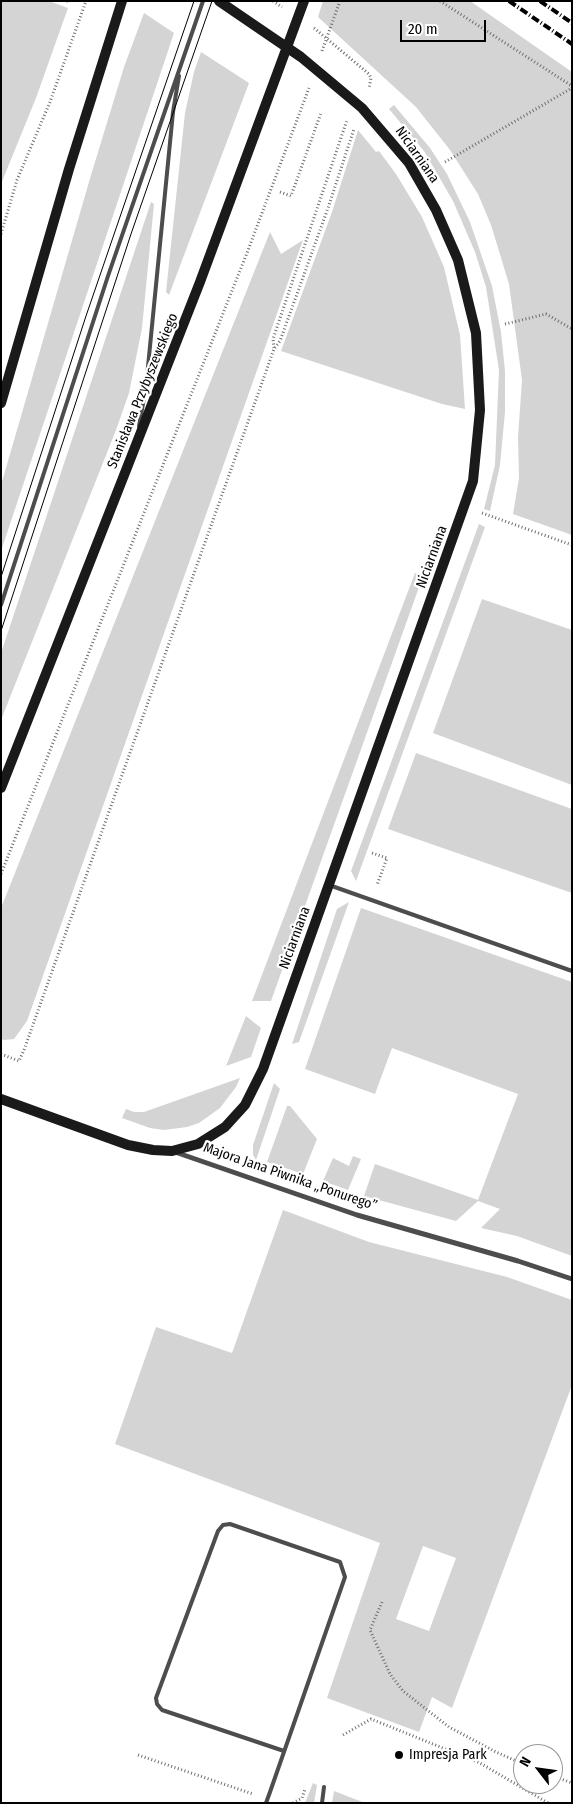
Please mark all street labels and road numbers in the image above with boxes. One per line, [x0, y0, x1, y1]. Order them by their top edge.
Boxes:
street label: Niciarniana [391, 123, 443, 187]
street label: Stanisława Przybyszewskiego [104, 311, 182, 471]
street label: Niciarniana [413, 523, 451, 591]
street label: Niciarniana [276, 904, 314, 972]
street label: Majora Jana Piwnika „Ponurego” [201, 1139, 379, 1215]

